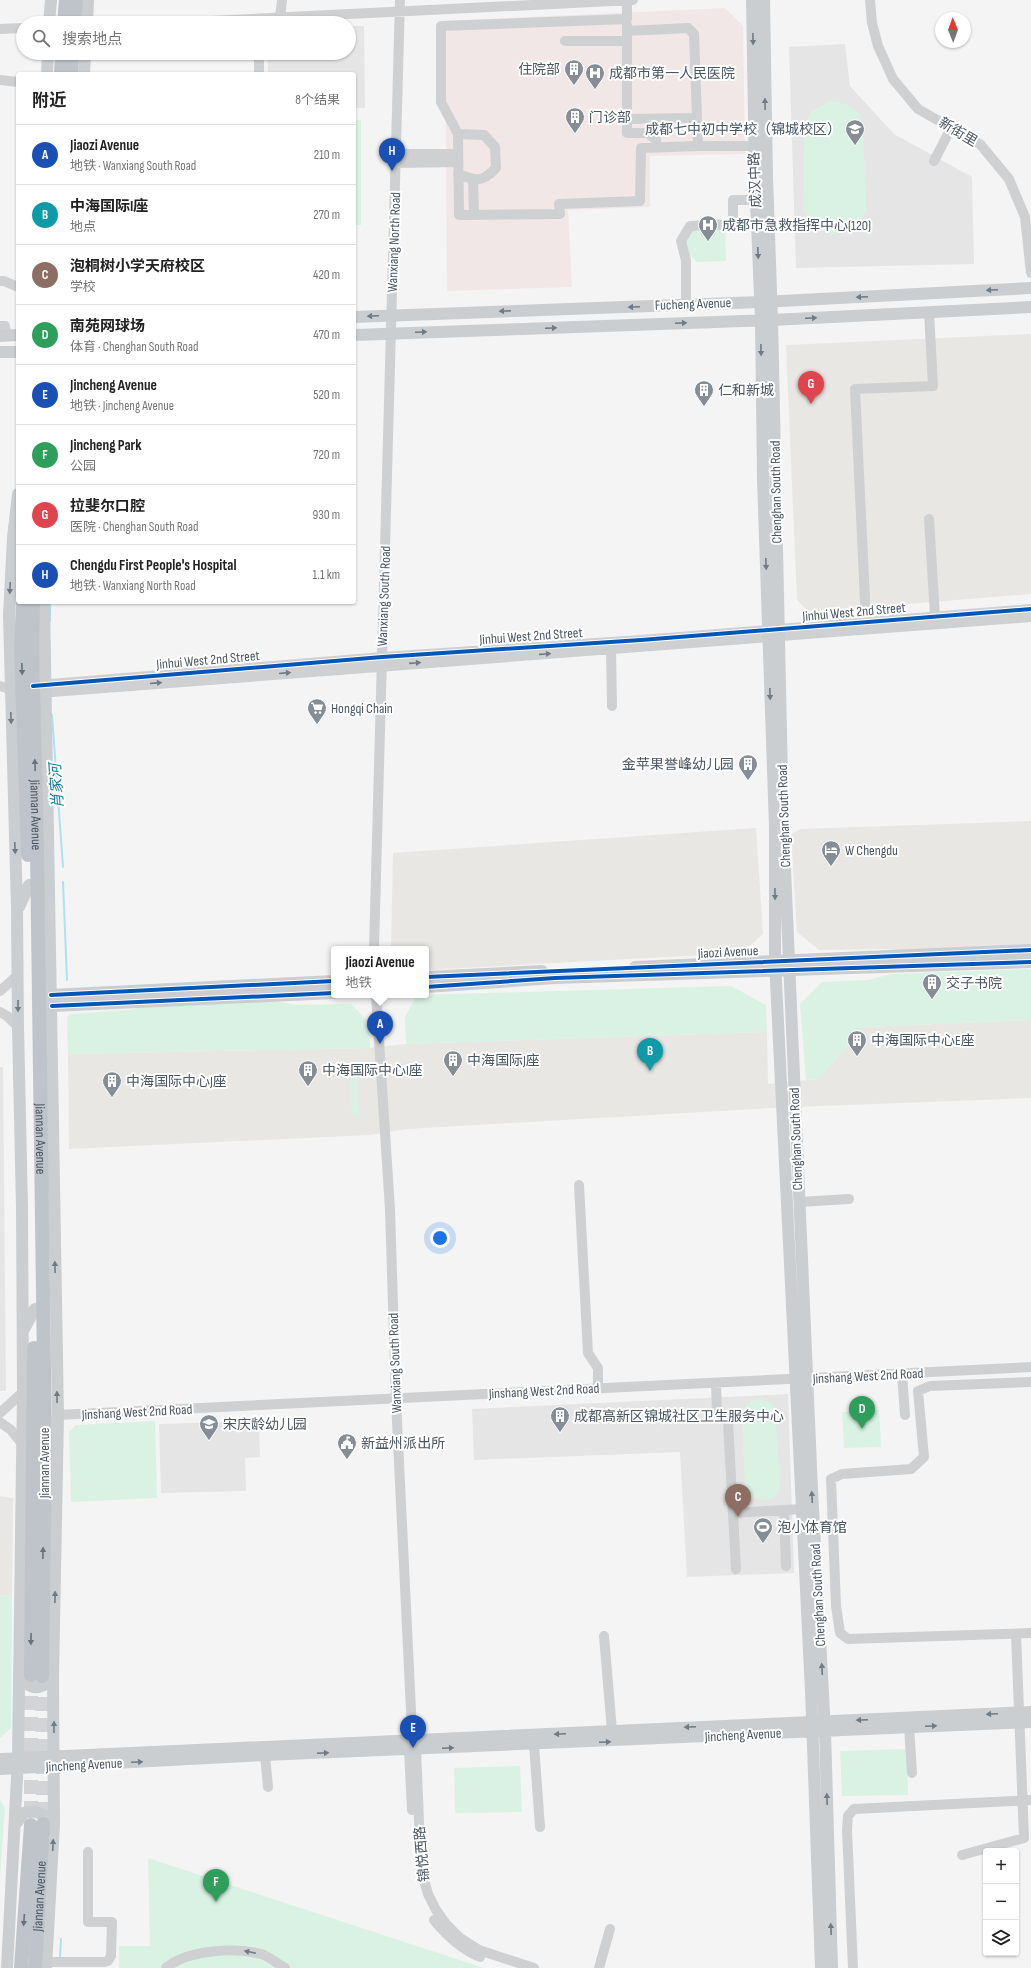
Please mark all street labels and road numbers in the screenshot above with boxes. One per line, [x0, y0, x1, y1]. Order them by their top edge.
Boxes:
street label: 新街里 [936, 114, 980, 150]
street label: 成汉中路 [746, 152, 764, 208]
street label: Wanxiang North Road [384, 192, 404, 292]
street label: Fucheng Avenue [655, 294, 731, 314]
street label: Chenghan South Road [767, 440, 785, 544]
street label: Wanxiang South Road [374, 545, 394, 647]
street label: Jinhui West 2nd Street [801, 599, 906, 625]
street label: Jinhui West 2nd Street [478, 624, 583, 648]
street label: Jinhui West 2nd Street [155, 647, 260, 673]
street label: Chenghan South Road [774, 764, 794, 868]
street label: Jiannan Avenue [27, 778, 45, 851]
street label: Jiaozi Avenue [696, 942, 759, 962]
street label: Chenghan South Road [786, 1087, 806, 1191]
street label: Jiannan Avenue [32, 1102, 50, 1174]
street label: Wanxiang South Road [385, 1312, 405, 1414]
street label: Jinshang West 2nd Road [811, 1365, 924, 1387]
street label: Jinshang West 2nd Road [487, 1380, 600, 1402]
street label: Jinshang West 2nd Road [80, 1401, 193, 1423]
street label: Jiannan Avenue [36, 1428, 53, 1499]
street label: Chenghan South Road [807, 1543, 829, 1647]
street label: Jincheng Avenue [703, 1725, 782, 1746]
street label: Jincheng Avenue [44, 1755, 123, 1776]
street label: 锦悦西路 [411, 1825, 433, 1883]
street label: Jiannan Avenue [28, 1860, 49, 1933]

